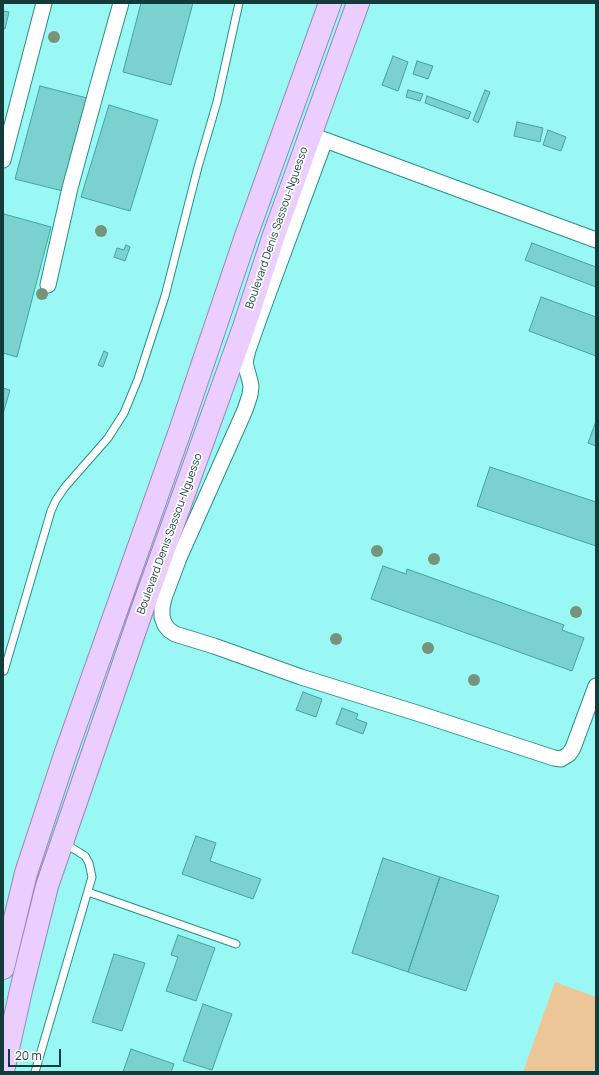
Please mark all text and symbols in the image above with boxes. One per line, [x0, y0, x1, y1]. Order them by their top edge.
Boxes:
street label: Boulevard Denis Sassou-Nguesso [243, 145, 311, 311]
street label: Boulevard Denis Sassou-Nguesso [135, 452, 205, 616]
scale bar [10, 1041, 63, 1067]
text: 20 m [15, 1047, 42, 1064]

